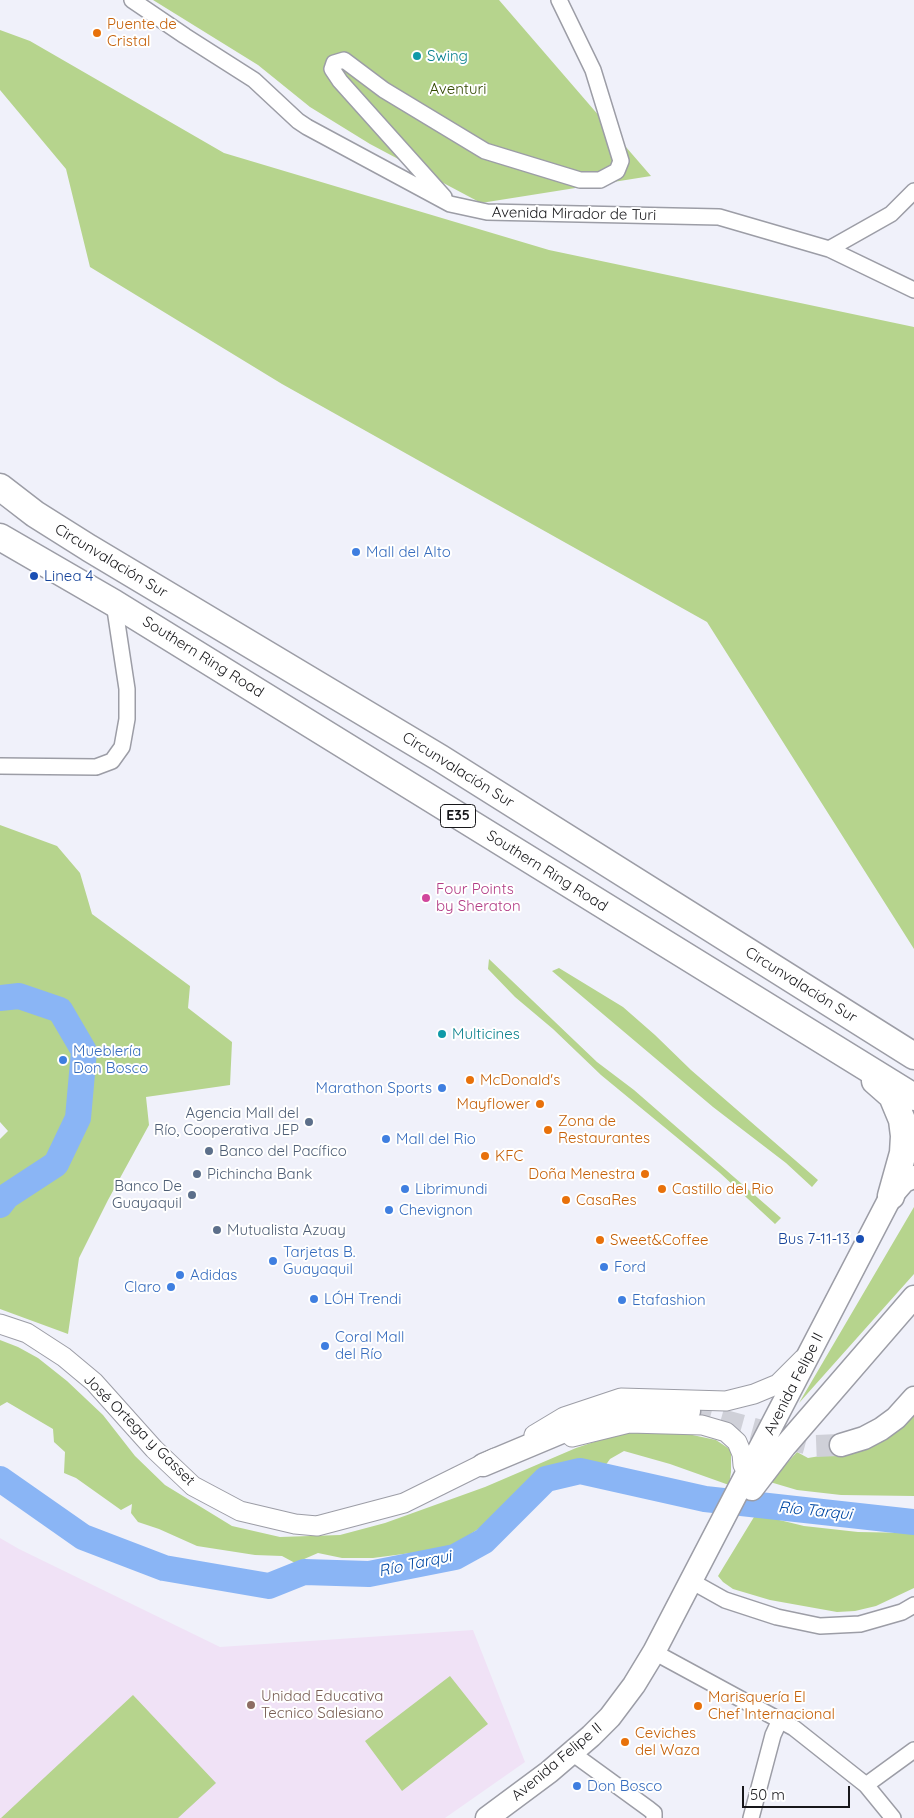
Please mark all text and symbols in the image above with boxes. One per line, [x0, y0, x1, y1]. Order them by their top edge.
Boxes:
place label: Puente de Cristal [107, 15, 177, 50]
marker: Puente de Cristal [91, 27, 103, 39]
place label: Swing [427, 47, 468, 65]
marker: Swing [411, 50, 423, 62]
park label: Aventuri [430, 80, 486, 98]
street label: Avenida Mirador de Turi [492, 204, 656, 224]
street label: Circunvalación Sur [51, 520, 171, 602]
place label: Mall del Alto [366, 543, 451, 561]
marker: Mall del Alto [350, 546, 362, 558]
place label: Linea 4 [44, 567, 93, 585]
marker: Linea 4 [28, 570, 40, 582]
street label: Southern Ring Road [139, 612, 267, 702]
street label: Circunvalación Sur [399, 728, 517, 812]
road number: E35 [440, 804, 476, 828]
street label: Southern Ring Road [483, 826, 611, 916]
place label: Four Points by Sheraton [436, 880, 521, 915]
marker: Four Points by Sheraton [420, 892, 432, 904]
street label: Circunvalación Sur [742, 943, 860, 1027]
place label: Multicines [452, 1025, 520, 1043]
marker: Multicines [436, 1028, 448, 1040]
place label: Mueblería Don Bosco [73, 1042, 148, 1077]
marker: Mueblería Don Bosco [57, 1054, 69, 1066]
place label: McDonald's [480, 1071, 560, 1089]
marker: McDonald's [464, 1074, 476, 1086]
place label: Marathon Sports [316, 1079, 432, 1097]
marker: Marathon Sports [436, 1082, 448, 1094]
place label: Mayflower [457, 1095, 530, 1113]
marker: Mayflower [534, 1098, 546, 1110]
place label: Agencia Mall del Río, Cooperativa JEP [154, 1104, 299, 1139]
place label: Zona de Restaurantes [558, 1112, 650, 1147]
marker: Agencia Mall del Río, Cooperativa JEP [303, 1116, 315, 1128]
marker: Zona de Restaurantes [542, 1124, 554, 1136]
place label: Mall del Rio [396, 1130, 476, 1148]
marker: Mall del Rio [380, 1133, 392, 1145]
place label: Banco del Pacífico [219, 1142, 347, 1160]
marker: Banco del Pacífico [203, 1145, 215, 1157]
place label: KFC [495, 1147, 523, 1165]
marker: KFC [479, 1150, 491, 1162]
place label: Pichincha Bank [207, 1165, 312, 1183]
place label: Doña Menestra [528, 1165, 635, 1183]
marker: Pichincha Bank [191, 1168, 203, 1180]
marker: Doña Menestra [639, 1168, 651, 1180]
place label: Banco De Guayaquil [112, 1177, 182, 1212]
place label: Librimundi [415, 1180, 487, 1198]
place label: Castillo del Rio [672, 1180, 774, 1198]
marker: Librimundi [399, 1183, 411, 1195]
marker: Castillo del Rio [656, 1183, 668, 1195]
marker: Banco De Guayaquil [186, 1189, 198, 1201]
place label: CasaRes [576, 1191, 637, 1209]
marker: CasaRes [560, 1194, 572, 1206]
place label: Chevignon [399, 1201, 473, 1219]
marker: Chevignon [383, 1204, 395, 1216]
place label: Mutualista Azuay [227, 1221, 346, 1239]
marker: Mutualista Azuay [211, 1224, 223, 1236]
place label: Bus 7-11-13 [778, 1230, 850, 1248]
place label: Sweet&Coffee [610, 1231, 709, 1249]
marker: Bus 7-11-13 [854, 1233, 866, 1245]
marker: Sweet&Coffee [594, 1234, 606, 1246]
place label: Tarjetas B. Guayaquil [283, 1243, 356, 1278]
marker: Tarjetas B. Guayaquil [267, 1255, 279, 1267]
place label: Ford [614, 1258, 646, 1276]
marker: Ford [598, 1261, 610, 1273]
place label: Adidas [190, 1266, 237, 1284]
marker: Adidas [174, 1269, 186, 1281]
place label: Claro [124, 1278, 161, 1296]
marker: Claro [165, 1281, 177, 1293]
place label: LÓH Trendi [324, 1290, 401, 1308]
place label: Etafashion [632, 1291, 706, 1309]
marker: LÓH Trendi [308, 1293, 320, 1305]
marker: Etafashion [616, 1294, 628, 1306]
place label: Coral Mall del Río [335, 1328, 404, 1363]
street label: Avenida Felipe II [760, 1330, 828, 1438]
marker: Coral Mall del Río [319, 1340, 331, 1352]
street label: José Ortega y Gasset [79, 1370, 199, 1490]
water label: Río Tarqui [777, 1498, 853, 1524]
water label: Río Tarqui [377, 1547, 453, 1581]
place label: Unidad Educativa Tecnico Salesiano [261, 1687, 384, 1722]
place label: Marisquería El Chef Internacional [708, 1688, 835, 1723]
marker: Unidad Educativa Tecnico Salesiano [245, 1699, 257, 1711]
marker: Marisquería El Chef Internacional [692, 1700, 704, 1712]
street label: Avenida Felipe II [508, 1719, 606, 1805]
place label: Ceviches del Waza [635, 1724, 700, 1759]
marker: Ceviches del Waza [619, 1736, 631, 1748]
scale bar [744, 1776, 852, 1808]
place label: Don Bosco [587, 1777, 662, 1795]
marker: Don Bosco [571, 1780, 583, 1792]
text: 50 m [750, 1785, 785, 1804]

